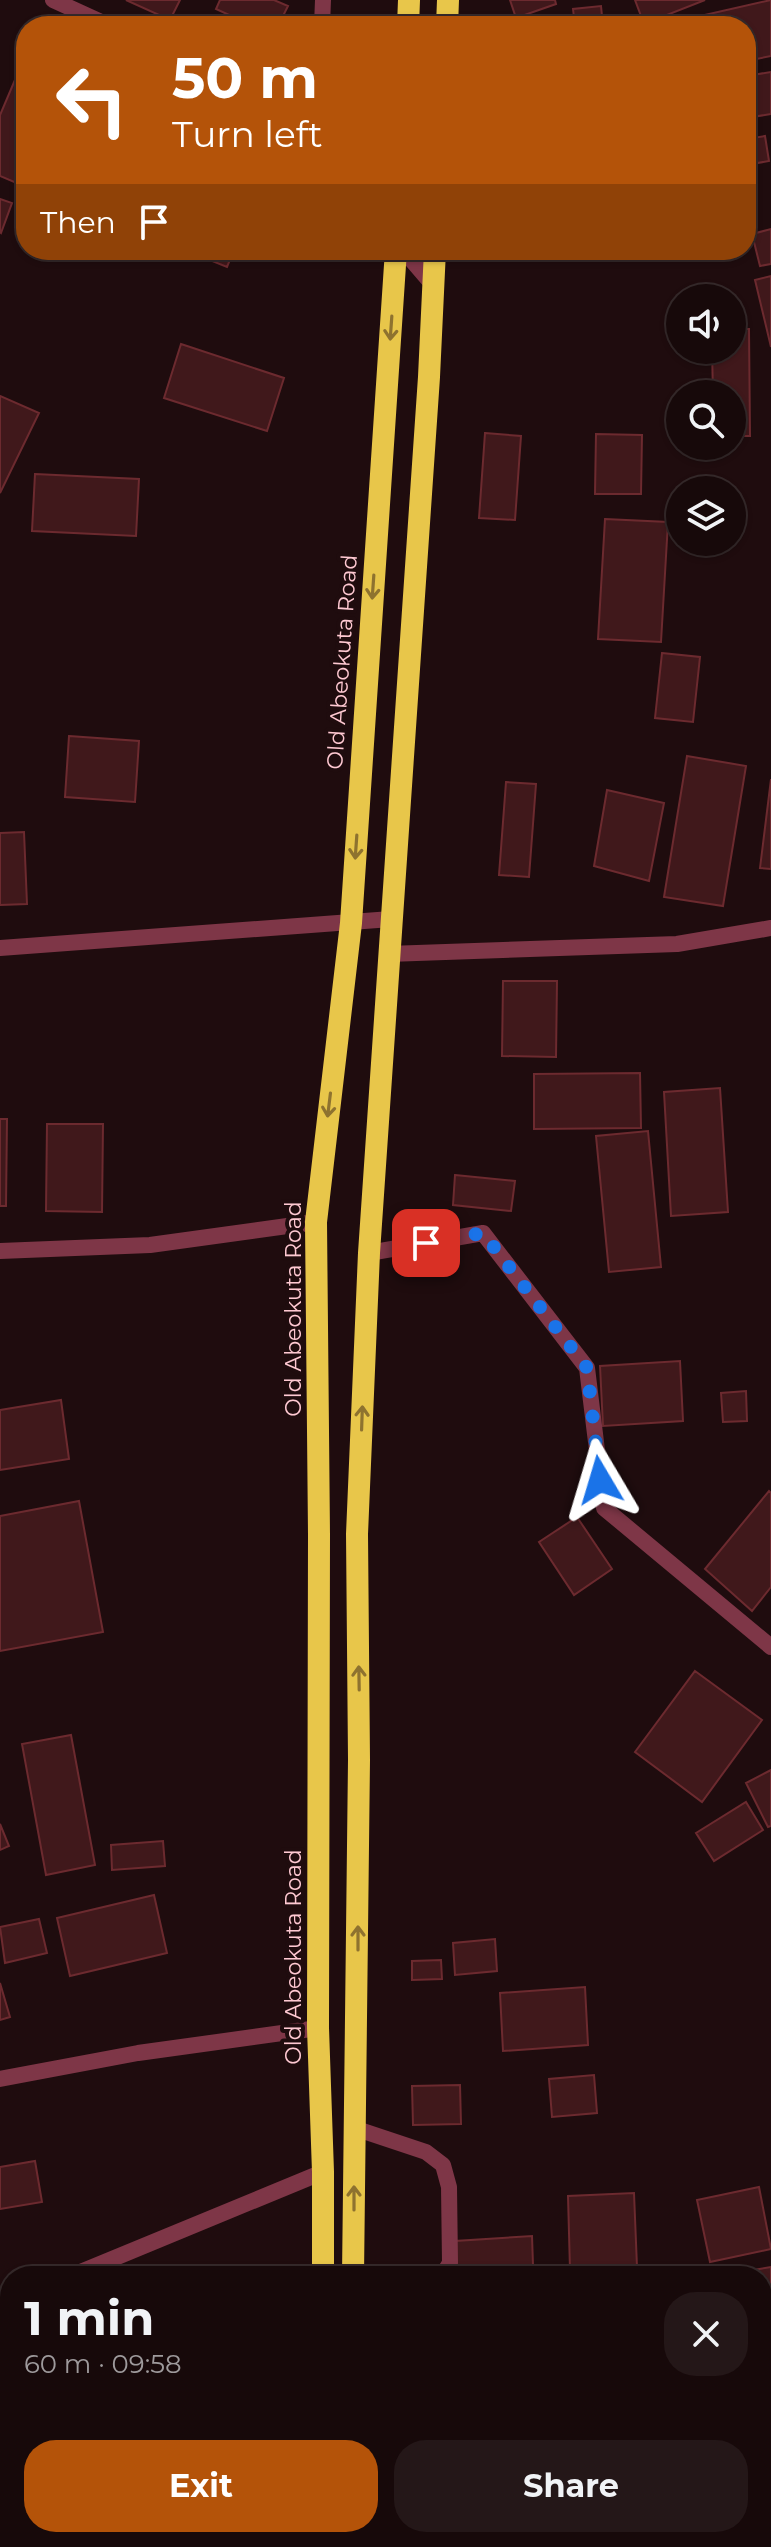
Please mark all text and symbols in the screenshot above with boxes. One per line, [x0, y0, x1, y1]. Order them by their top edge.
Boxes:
text: 50 m [172, 44, 318, 112]
icon: left [40, 48, 144, 152]
text: Turn left [172, 112, 323, 156]
icon: arrive [132, 200, 176, 244]
text: Then [40, 204, 116, 241]
map controls [666, 284, 746, 556]
button: sound [666, 284, 746, 364]
one-way arrow [383, 314, 398, 341]
button: search [666, 380, 746, 460]
button: layers [666, 476, 746, 556]
street label: Old Abeokuta Road [321, 554, 363, 770]
one-way arrow [365, 573, 380, 600]
one-way arrow [348, 833, 363, 860]
one-way arrow [322, 1091, 337, 1118]
street label: Old Abeokuta Road [280, 1201, 307, 1417]
pin [392, 1209, 460, 1277]
icon: arrive [404, 1221, 448, 1265]
one-way arrow [354, 1405, 369, 1432]
position arrow [558, 1438, 642, 1522]
one-way arrow [351, 1665, 366, 1692]
street label: Old Abeokuta Road [280, 1849, 307, 2065]
one-way arrow [350, 1925, 366, 1952]
one-way arrow [346, 2185, 362, 2212]
text: 1 min [24, 2289, 154, 2347]
button: close [664, 2292, 748, 2376]
text: 60 m · 09:58 [24, 2348, 181, 2380]
button: Exit [24, 2440, 378, 2532]
button: Share [394, 2440, 748, 2532]

